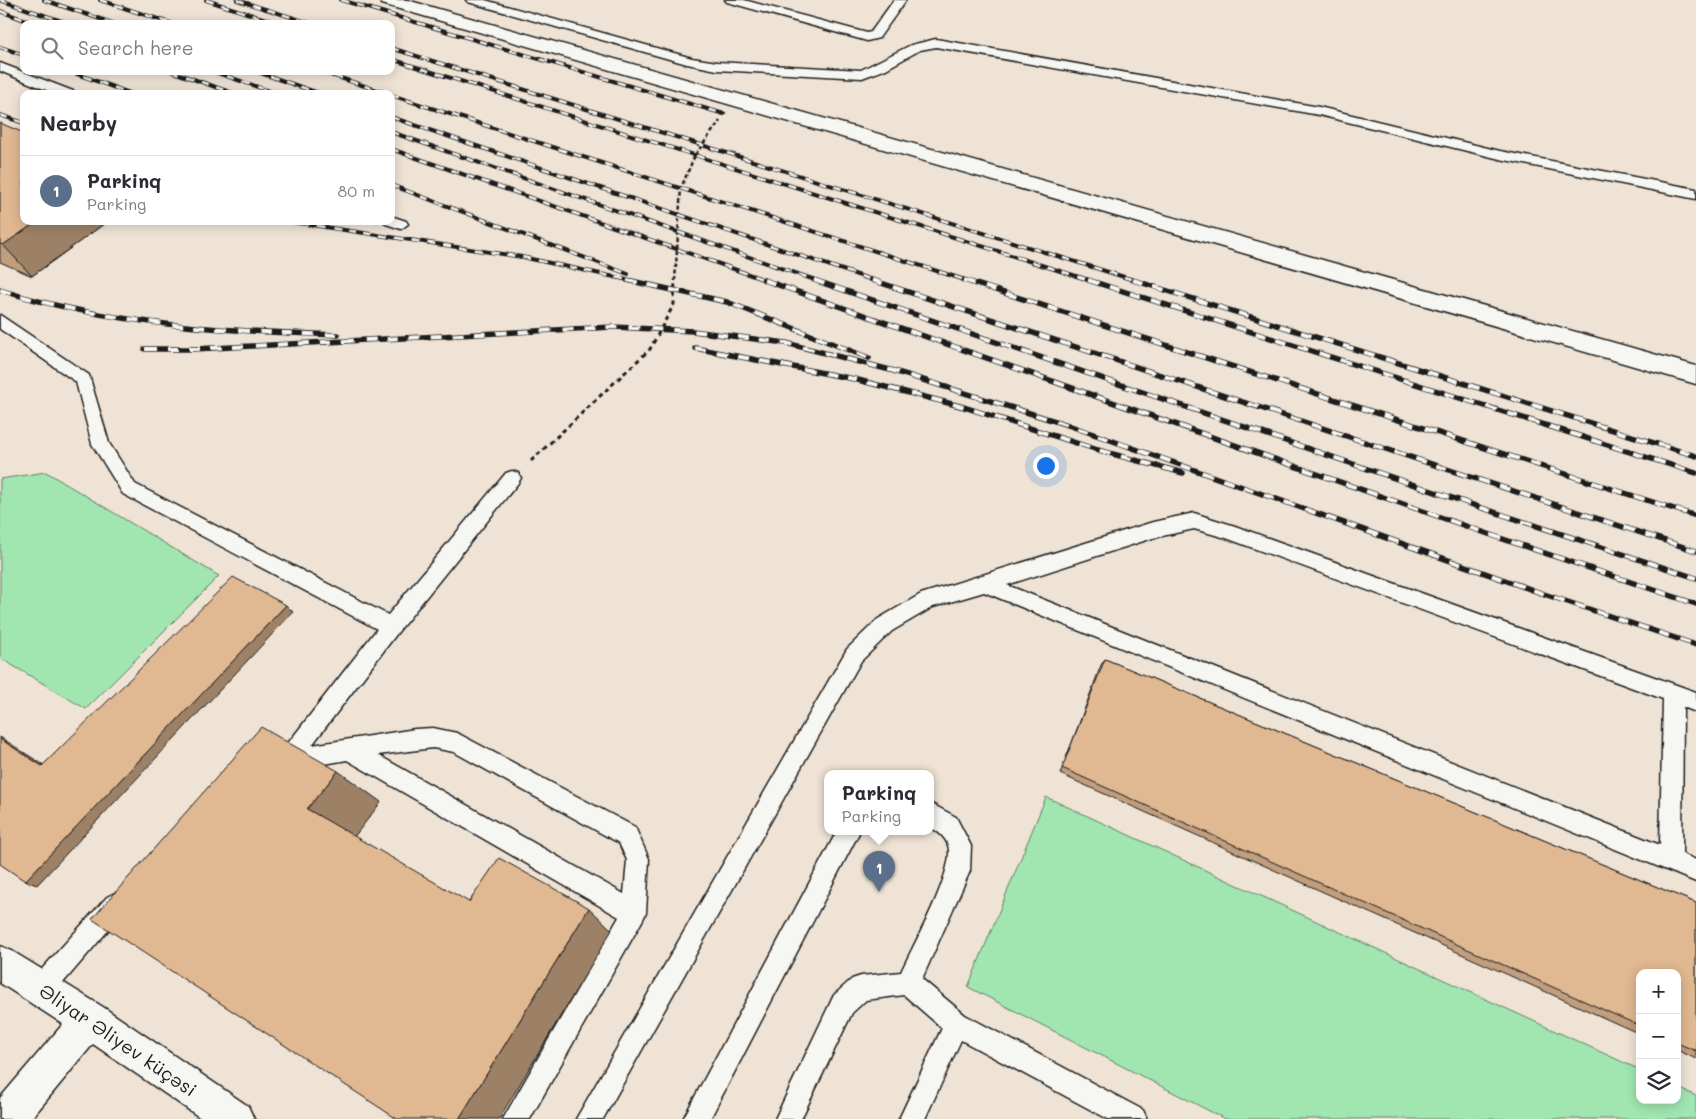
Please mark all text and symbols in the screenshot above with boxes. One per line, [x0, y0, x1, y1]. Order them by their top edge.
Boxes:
search box [20, 20, 395, 75]
icon: search [38, 34, 66, 62]
text: Search here [78, 35, 194, 60]
text: Nearby [40, 109, 117, 136]
text: Parkinq [87, 168, 161, 193]
text: 1 [52, 180, 60, 201]
text: 80 m [338, 180, 375, 201]
text: Parking [87, 193, 146, 214]
your location [1033, 453, 1059, 479]
popup [824, 770, 934, 835]
text: Parkinq [842, 780, 916, 805]
text: Parking [842, 805, 901, 826]
pin: 1 [863, 851, 895, 892]
map controls [1636, 969, 1681, 1104]
button: + [1636, 969, 1681, 1014]
street label: Əliyar Əliyev küçəsi [35, 977, 202, 1102]
button: − [1636, 1014, 1681, 1059]
button: layers [1636, 1059, 1681, 1104]

